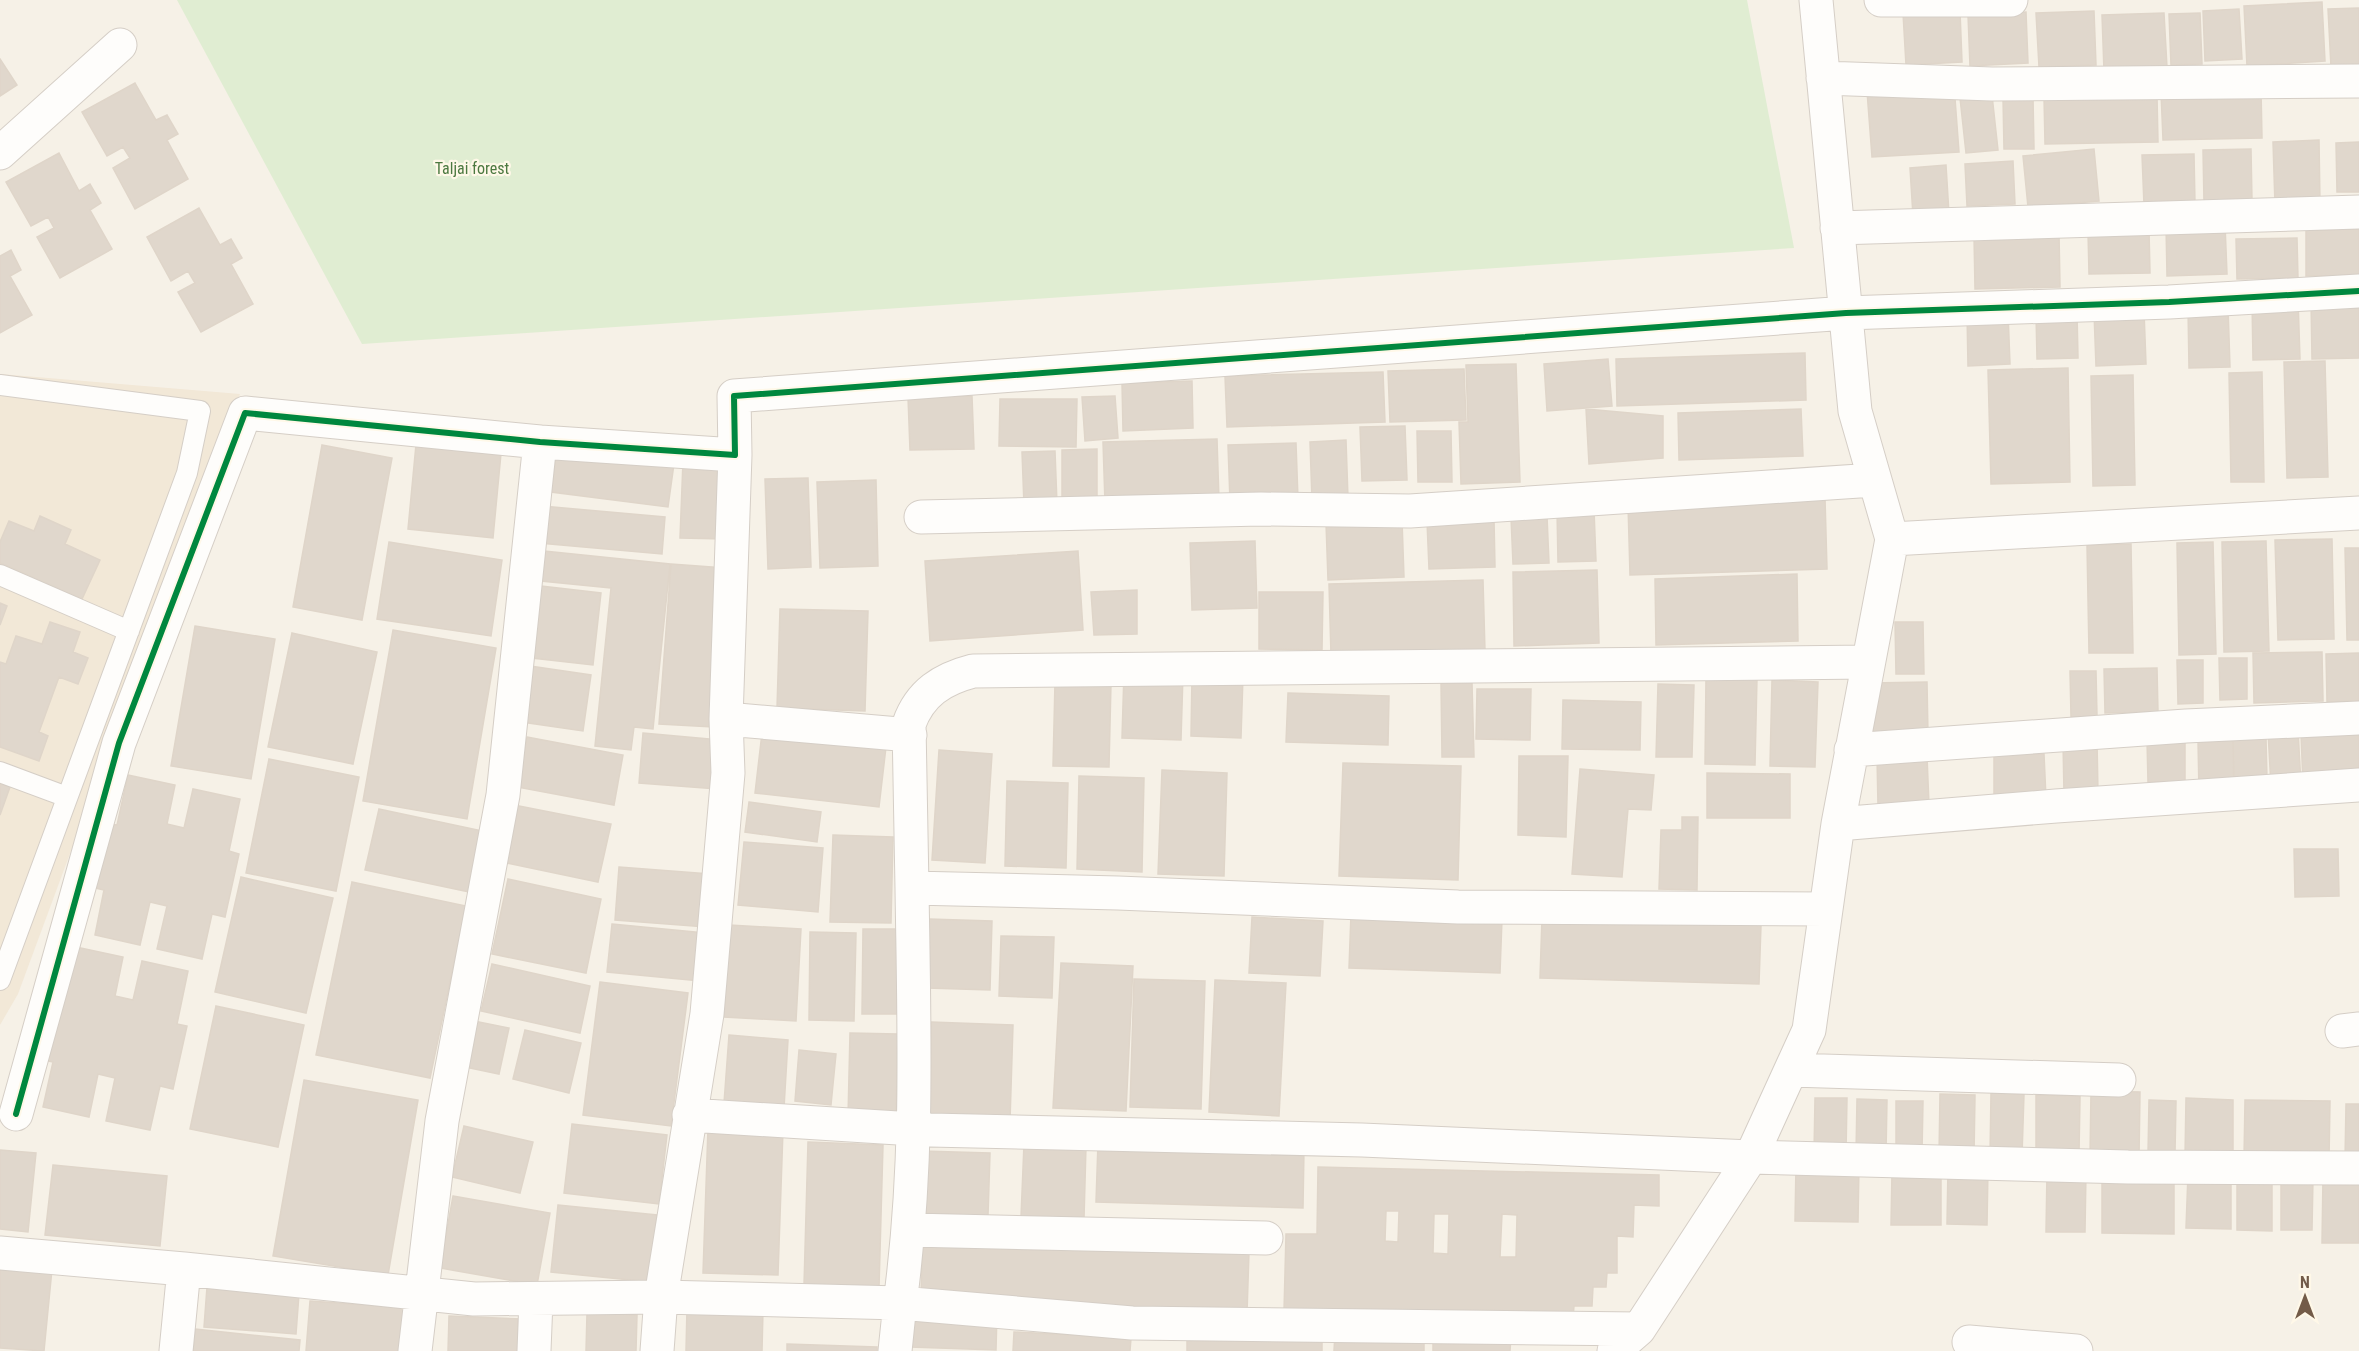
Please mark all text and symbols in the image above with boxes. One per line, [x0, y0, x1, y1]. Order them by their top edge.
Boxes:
park label: Taljai forest [435, 159, 510, 178]
north arrow [2275, 1267, 2335, 1327]
text: N [2300, 1273, 2310, 1292]

